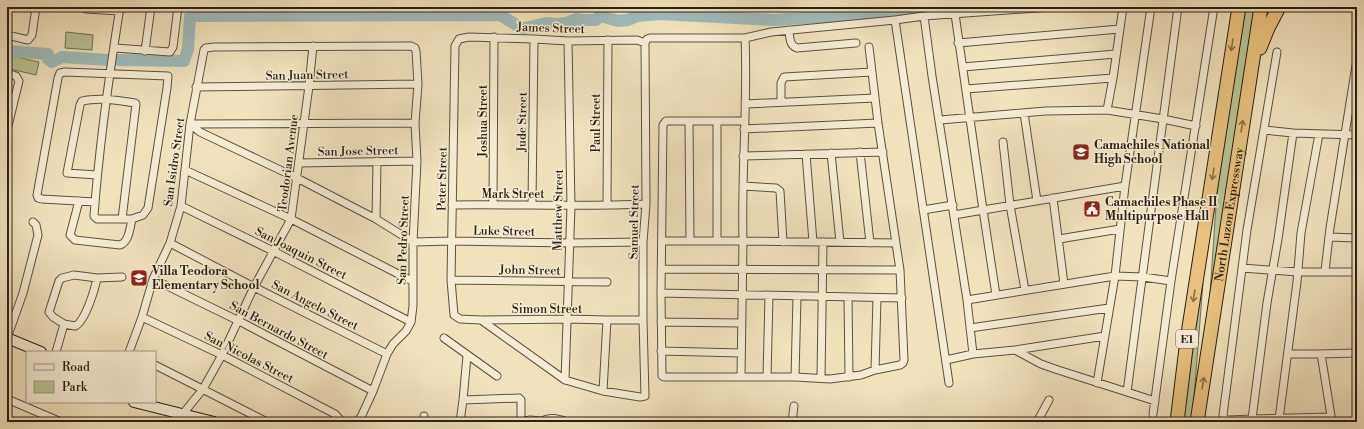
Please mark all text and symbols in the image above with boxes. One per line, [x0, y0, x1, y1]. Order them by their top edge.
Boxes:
street label: James Street [516, 20, 586, 37]
one-way arrow [1228, 39, 1236, 52]
street label: San Juan Street [265, 67, 349, 84]
street label: Joshua Street [476, 84, 491, 158]
street label: Jude Street [514, 91, 531, 153]
street label: Paul Street [589, 93, 604, 153]
street label: Teodorian Avenue [275, 113, 302, 213]
street label: San Isidro Street [161, 116, 188, 208]
one-way arrow [1238, 120, 1246, 133]
place label: Camachiles National High School [1094, 138, 1210, 167]
school or university icon: Camachiles National High School [1071, 142, 1091, 162]
street label: San Jose Street [317, 143, 399, 160]
street label: Peter Street [434, 146, 451, 211]
street label: North Luzon Expressway [1212, 146, 1247, 283]
one-way arrow [1209, 167, 1217, 180]
street label: Matthew Street [550, 168, 567, 251]
street label: Samuel Street [626, 184, 643, 260]
street label: Mark Street [481, 187, 545, 202]
street label: San Pedro Street [394, 194, 413, 285]
place label: Camachiles Phase II Multipurpose Hall [1105, 195, 1218, 224]
public building icon: Camachiles Phase II Multipurpose Hall [1082, 199, 1102, 219]
street label: Luke Street [473, 223, 536, 240]
street label: San Joaquin Street [252, 224, 350, 283]
street label: John Street [498, 262, 561, 279]
place label: Villa Teodora Elementary School [151, 264, 259, 293]
school or university icon: Villa Teodora Elementary School [129, 268, 149, 288]
street label: San Angelo Street [269, 277, 361, 334]
one-way arrow [1190, 289, 1198, 302]
street label: San Bernardo Street [227, 298, 331, 363]
street label: Simon Street [512, 302, 583, 317]
street label: San Nicolas Street [202, 328, 297, 387]
road number: E1 [1176, 330, 1198, 348]
legend [26, 351, 156, 403]
text: Road [62, 360, 90, 375]
one-way arrow [1199, 377, 1207, 390]
text: Park [62, 380, 88, 395]

